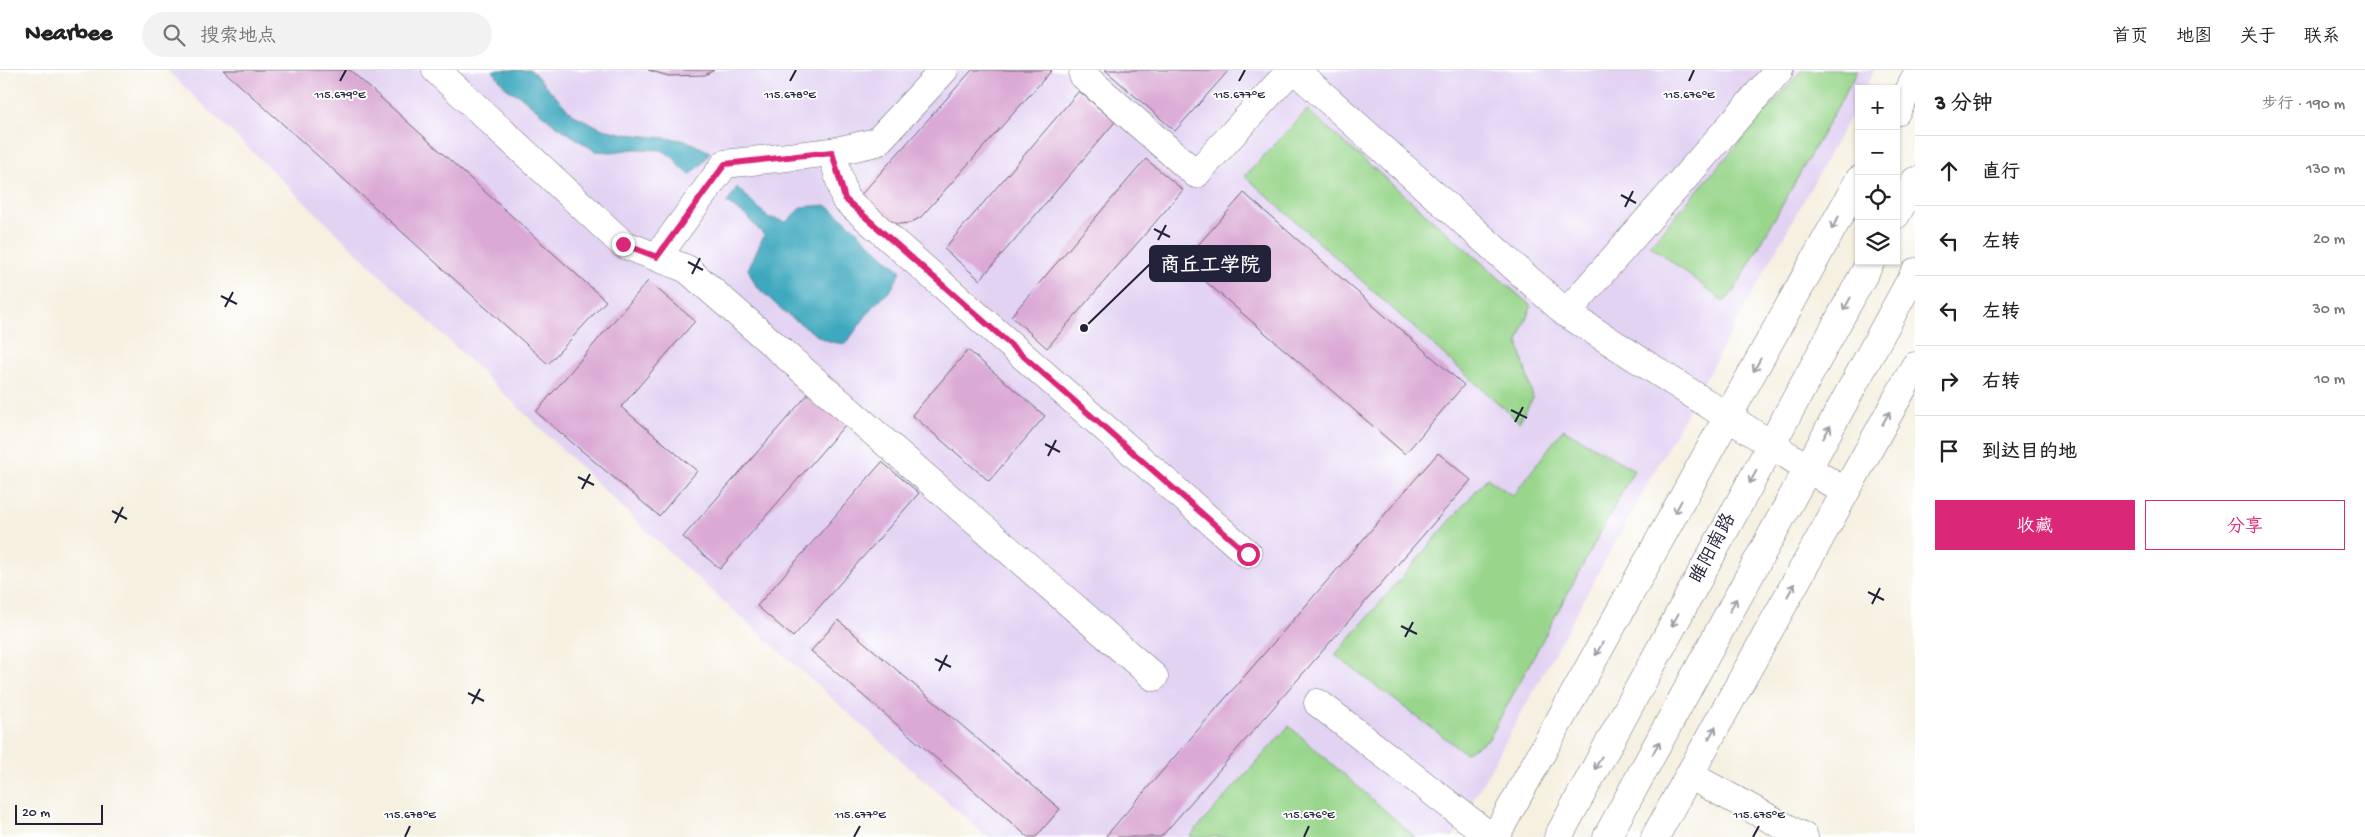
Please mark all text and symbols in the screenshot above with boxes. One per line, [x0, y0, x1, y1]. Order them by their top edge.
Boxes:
search box [142, 12, 492, 57]
text: Nearbee [25, 20, 112, 49]
icon: search [160, 21, 188, 49]
text: 搜索地点 [200, 26, 276, 49]
text: 首页 [2112, 27, 2148, 48]
text: 地图 [2176, 27, 2212, 48]
text: 关于 [2240, 27, 2276, 48]
text: 联系 [2304, 27, 2340, 48]
map controls [1855, 85, 1900, 265]
button: + [1855, 85, 1900, 130]
text: 115.679°E [314, 89, 366, 103]
text: 115.678°E [763, 89, 816, 103]
text: 115.677°E [1212, 89, 1265, 103]
text: 115.676°E [1662, 89, 1715, 103]
text: 3 分钟 [1935, 93, 1993, 118]
text: 步行 · 190 m [2262, 96, 2345, 115]
button: − [1855, 130, 1900, 175]
icon: ahead [1935, 157, 1963, 185]
text: 130 m [2306, 161, 2345, 180]
text: 直行 [1982, 162, 2020, 185]
button: locate [1855, 175, 1900, 220]
one-way arrow [1830, 215, 1839, 230]
button: layers [1855, 220, 1900, 265]
icon: left [1935, 227, 1963, 255]
text: 20 m [2313, 231, 2345, 250]
text: 左转 [1982, 232, 2020, 255]
route end [612, 233, 635, 256]
callout: 商丘工学院 [1150, 246, 1270, 281]
text: 商丘工学院 [1160, 254, 1260, 279]
one-way arrow [1842, 296, 1852, 311]
icon: left [1935, 297, 1963, 325]
text: 30 m [2312, 301, 2345, 320]
text: 左转 [1982, 302, 2020, 325]
one-way arrow [1751, 357, 1761, 372]
icon: right [1935, 367, 1963, 395]
text: 10 m [2314, 371, 2345, 390]
text: 右转 [1982, 372, 2020, 395]
one-way arrow [1882, 411, 1892, 425]
one-way arrow [1823, 425, 1833, 439]
icon: arrive [1935, 437, 1963, 465]
text: 到达目的地 [1982, 442, 2077, 465]
one-way arrow [1748, 470, 1758, 485]
one-way arrow [1673, 500, 1683, 515]
button: 收藏 [1935, 500, 2135, 550]
button: 分享 [2145, 500, 2345, 550]
street label: 睢阳南路 [1685, 510, 1742, 588]
route start [1237, 543, 1260, 566]
one-way arrow [1786, 584, 1796, 598]
one-way arrow [1728, 598, 1738, 613]
one-way arrow [1670, 612, 1679, 627]
one-way arrow [1594, 642, 1604, 657]
one-way arrow [1707, 725, 1717, 740]
one-way arrow [1651, 741, 1661, 756]
one-way arrow [1593, 755, 1602, 770]
scale bar [15, 802, 102, 825]
text: 20 m [22, 805, 50, 822]
text: 115.678°E [383, 809, 436, 823]
text: 115.677°E [833, 809, 886, 823]
text: 115.676°E [1282, 809, 1335, 823]
text: 115.675°E [1732, 809, 1785, 823]

